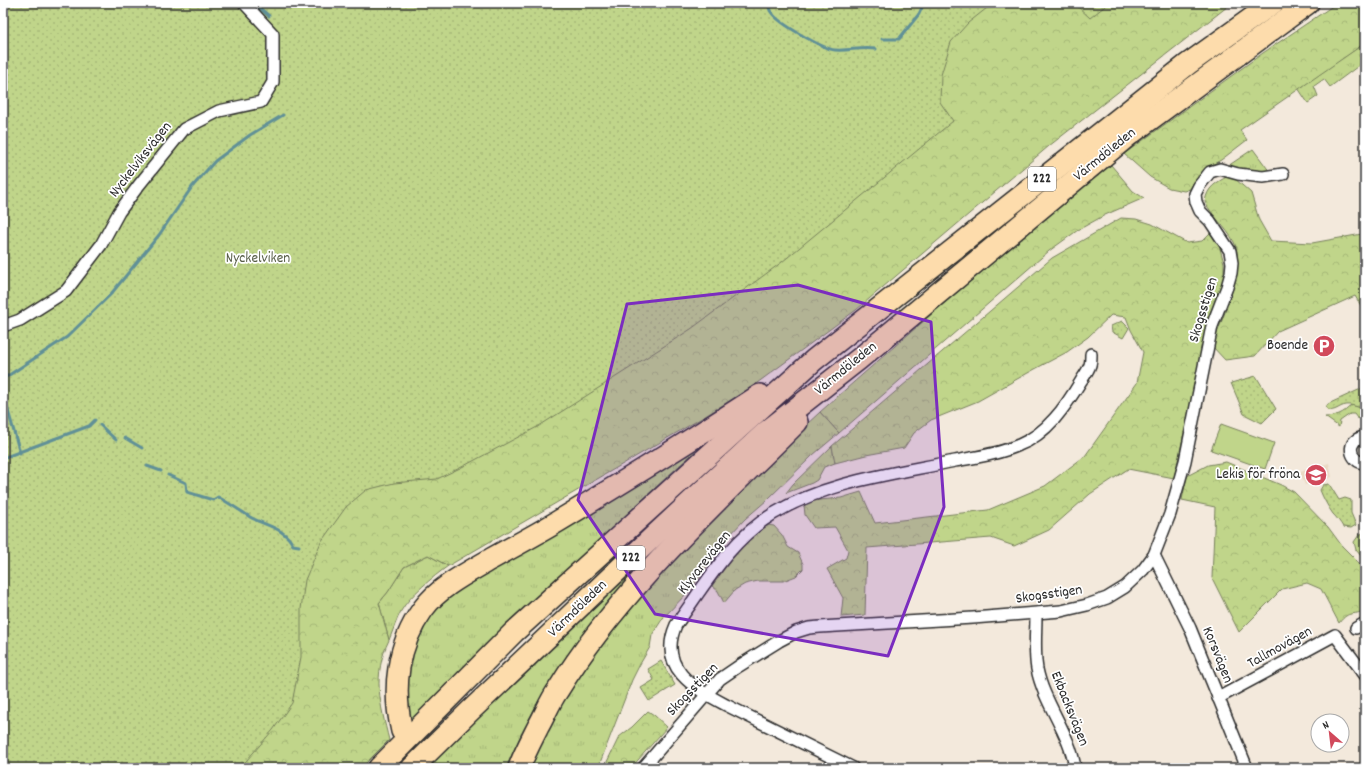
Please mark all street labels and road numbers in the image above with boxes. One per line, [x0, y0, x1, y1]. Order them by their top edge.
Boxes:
street label: Nyckelviksvägen [104, 117, 178, 203]
street label: Värmdöleden [1069, 123, 1141, 187]
road number: 222 [1028, 167, 1056, 191]
street label: Skogsstigen [1184, 275, 1224, 345]
street label: Värmdöleden [810, 337, 882, 401]
street label: Klyvarevägen [673, 526, 737, 600]
road number: 222 [617, 546, 645, 570]
street label: Värmdöleden [543, 575, 613, 643]
street label: Skogsstigen [1014, 579, 1084, 611]
street label: Tallmovägen [1244, 621, 1316, 675]
street label: Korsvägen [1196, 623, 1238, 687]
street label: Skogsstigen [662, 658, 724, 722]
street label: Ekbacksvägen [1044, 668, 1094, 750]

